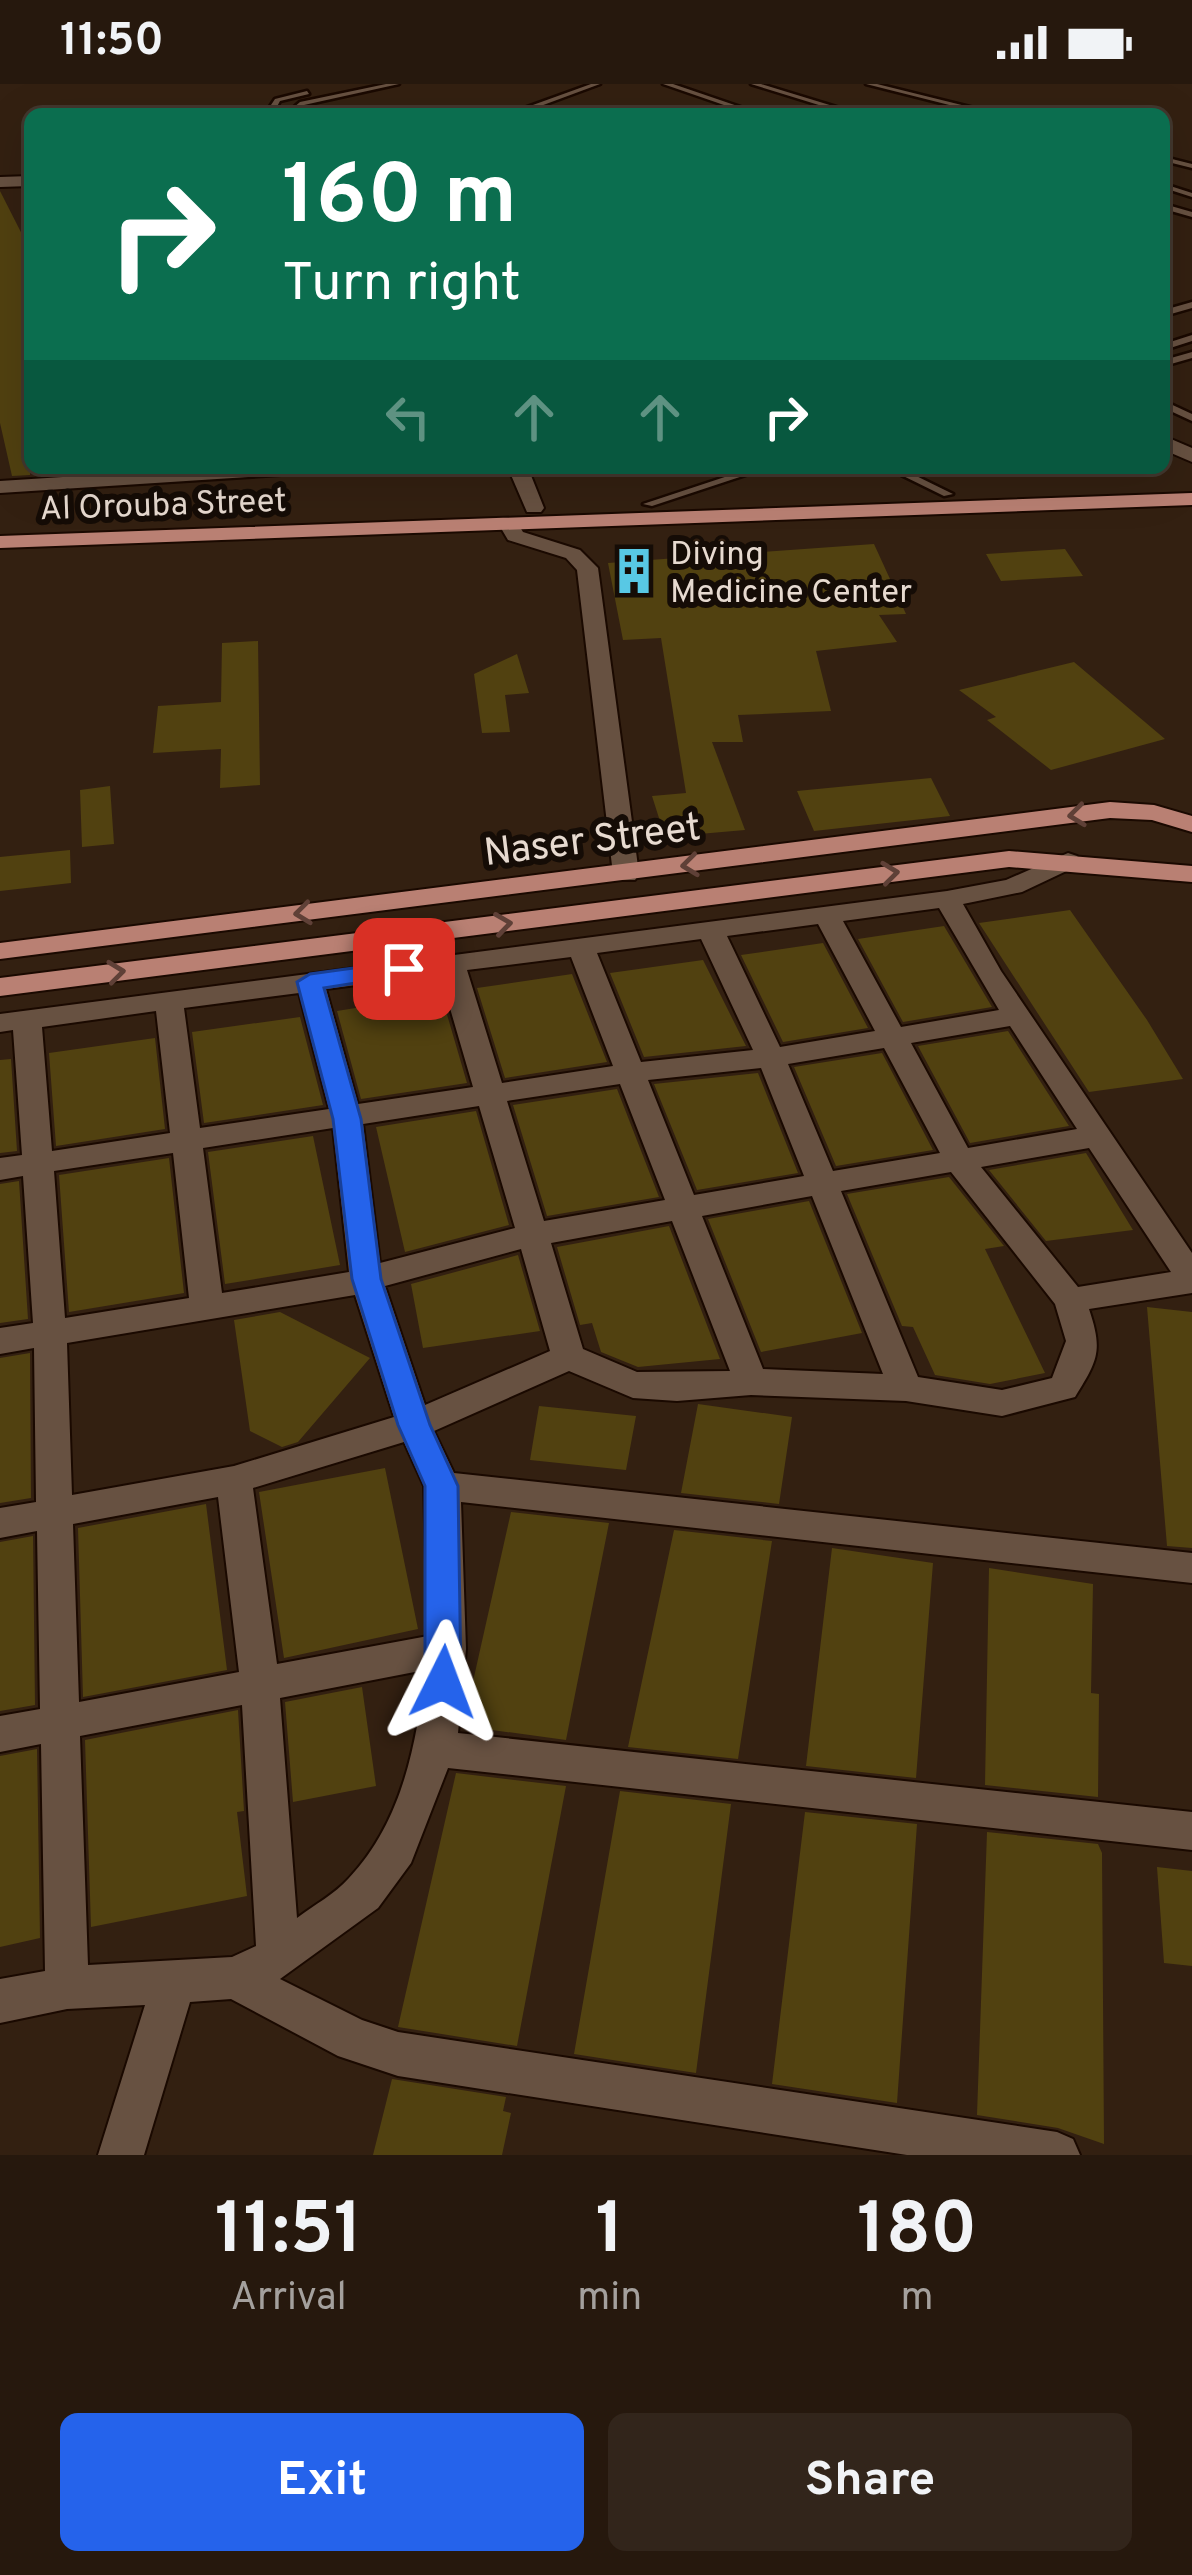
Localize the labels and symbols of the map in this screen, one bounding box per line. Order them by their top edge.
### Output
street label: Al Orouba Street [39,482,287,532]
place label: Diving Medicine Center [670,535,912,615]
building icon: Diving Medicine Center [609,546,659,596]
one-way arrow [1067,801,1087,827]
street label: Naser Street [481,805,704,880]
one-way arrow [680,851,700,877]
one-way arrow [880,860,900,886]
one-way arrow [293,900,313,926]
one-way arrow [493,912,513,938]
pin [353,918,455,1020]
one-way arrow [106,960,126,986]
position arrow [380,1619,506,1745]

